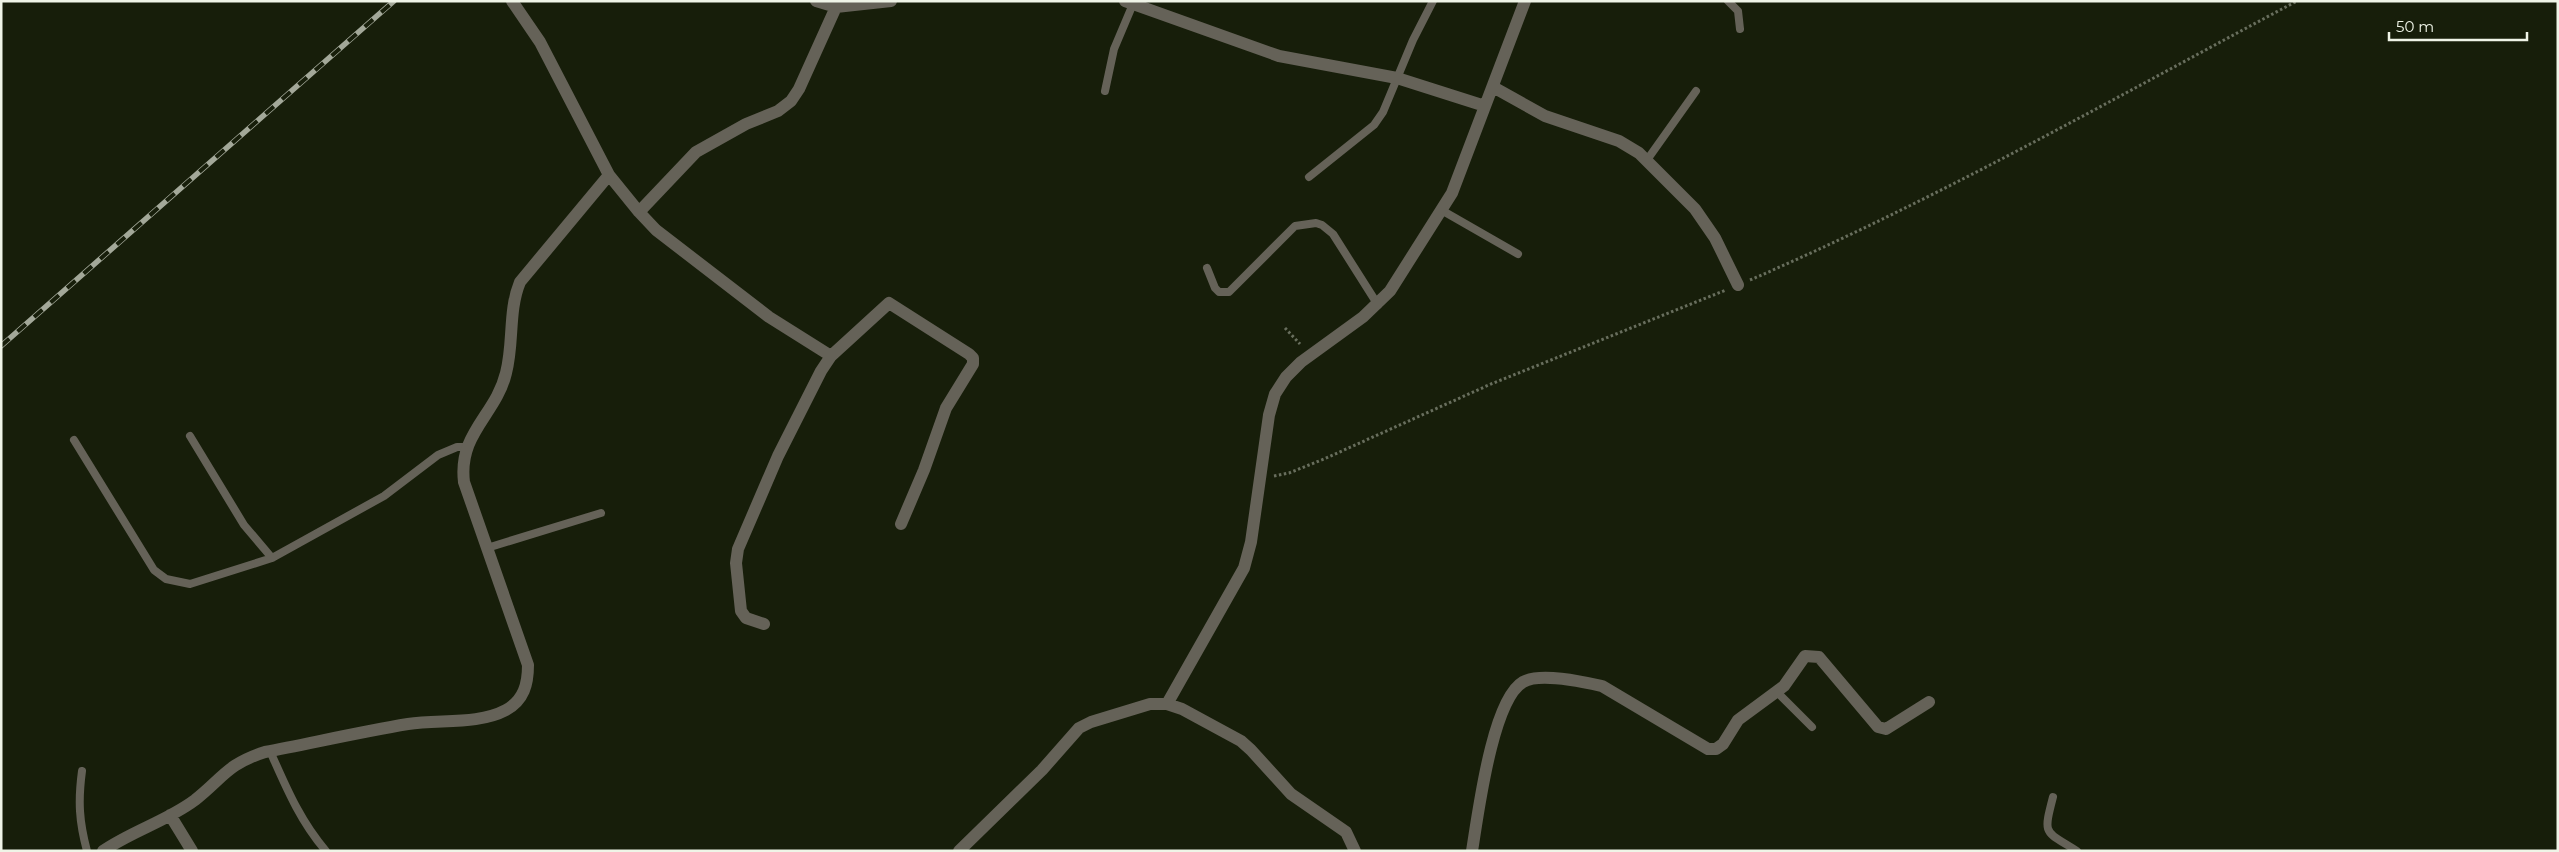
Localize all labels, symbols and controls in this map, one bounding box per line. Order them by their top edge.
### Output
scale bar [2389,10,2526,42]
text: 50 m [2396,17,2434,36]

